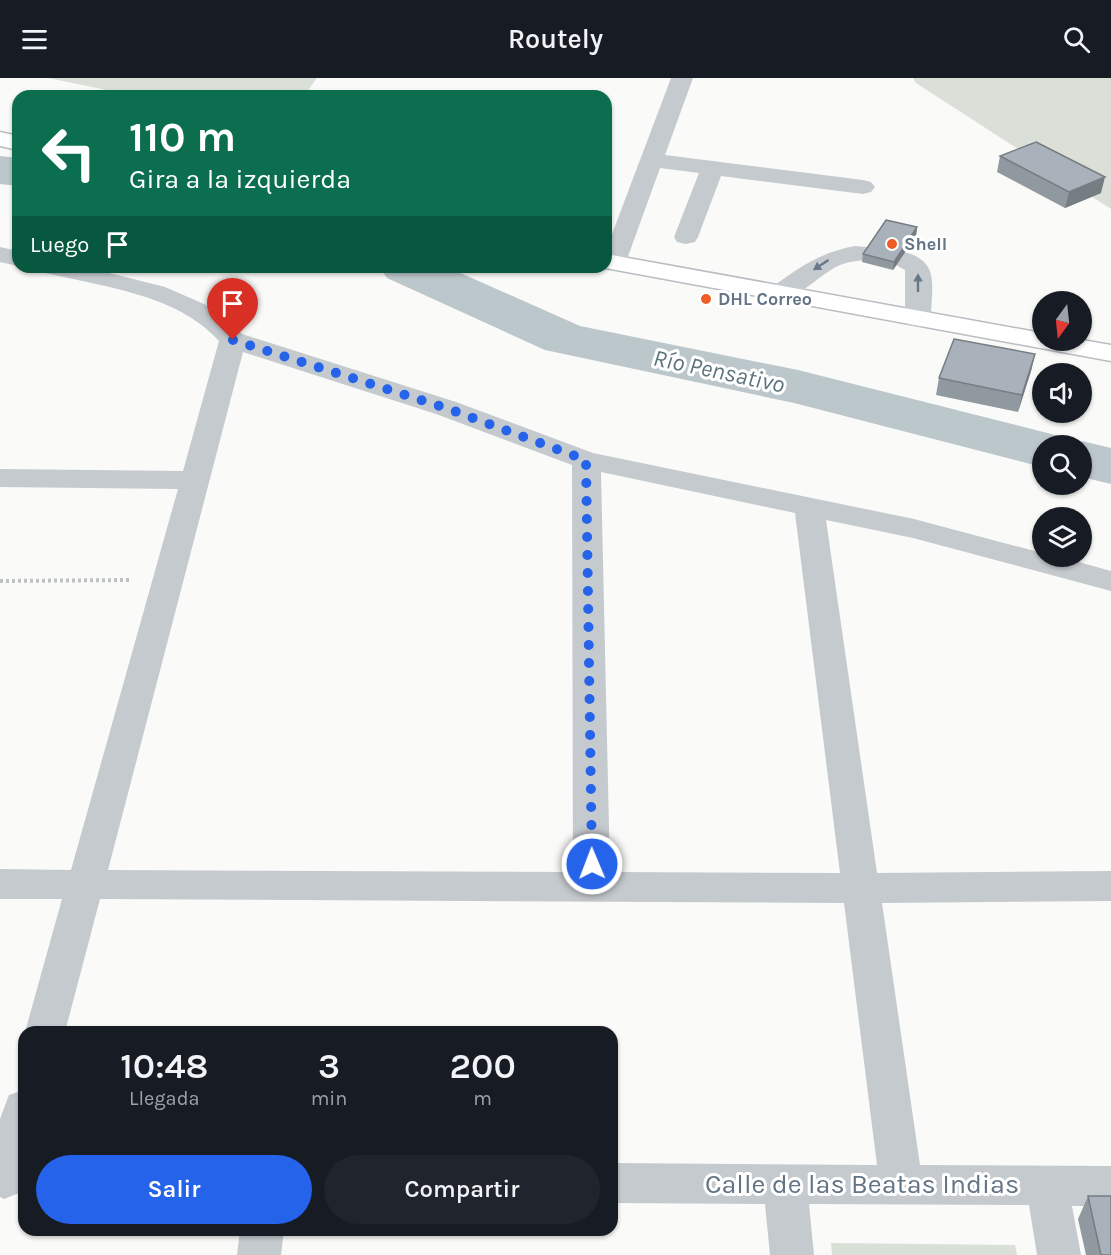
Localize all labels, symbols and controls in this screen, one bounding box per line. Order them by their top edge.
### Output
icon: menu [18,23,51,56]
text: Routely [508,23,603,55]
icon: search [1060,23,1093,56]
text: 110 m [129,112,236,162]
icon: left [30,114,108,192]
text: Gira a la izquierda [129,163,351,195]
icon: arrive [101,228,134,261]
text: Luego [30,232,89,258]
place label: Shell [904,233,947,255]
marker: Shell [885,237,899,251]
one-way arrow [813,259,829,270]
one-way arrow [913,274,923,293]
pin [207,278,258,340]
icon: arrive [216,287,249,320]
place label: DHL Correo [718,288,812,310]
north arrow [1032,291,1092,351]
map controls [1032,291,1092,567]
marker: DHL Correo [699,292,713,306]
water label: Río Pensativo [651,343,787,399]
button: sound [1032,363,1092,423]
button: search [1032,435,1092,495]
button: layers [1032,507,1092,567]
position arrow [560,832,624,896]
text: 10:48 [120,1045,208,1087]
text: 3 [318,1045,340,1087]
text: 200 [450,1045,516,1087]
text: Llegada [129,1087,200,1110]
text: min [311,1087,347,1110]
text: m [473,1087,492,1110]
button: Salir [36,1155,312,1224]
button: Compartir [324,1155,600,1224]
street label: Calle de las Beatas Indias [705,1168,1019,1200]

